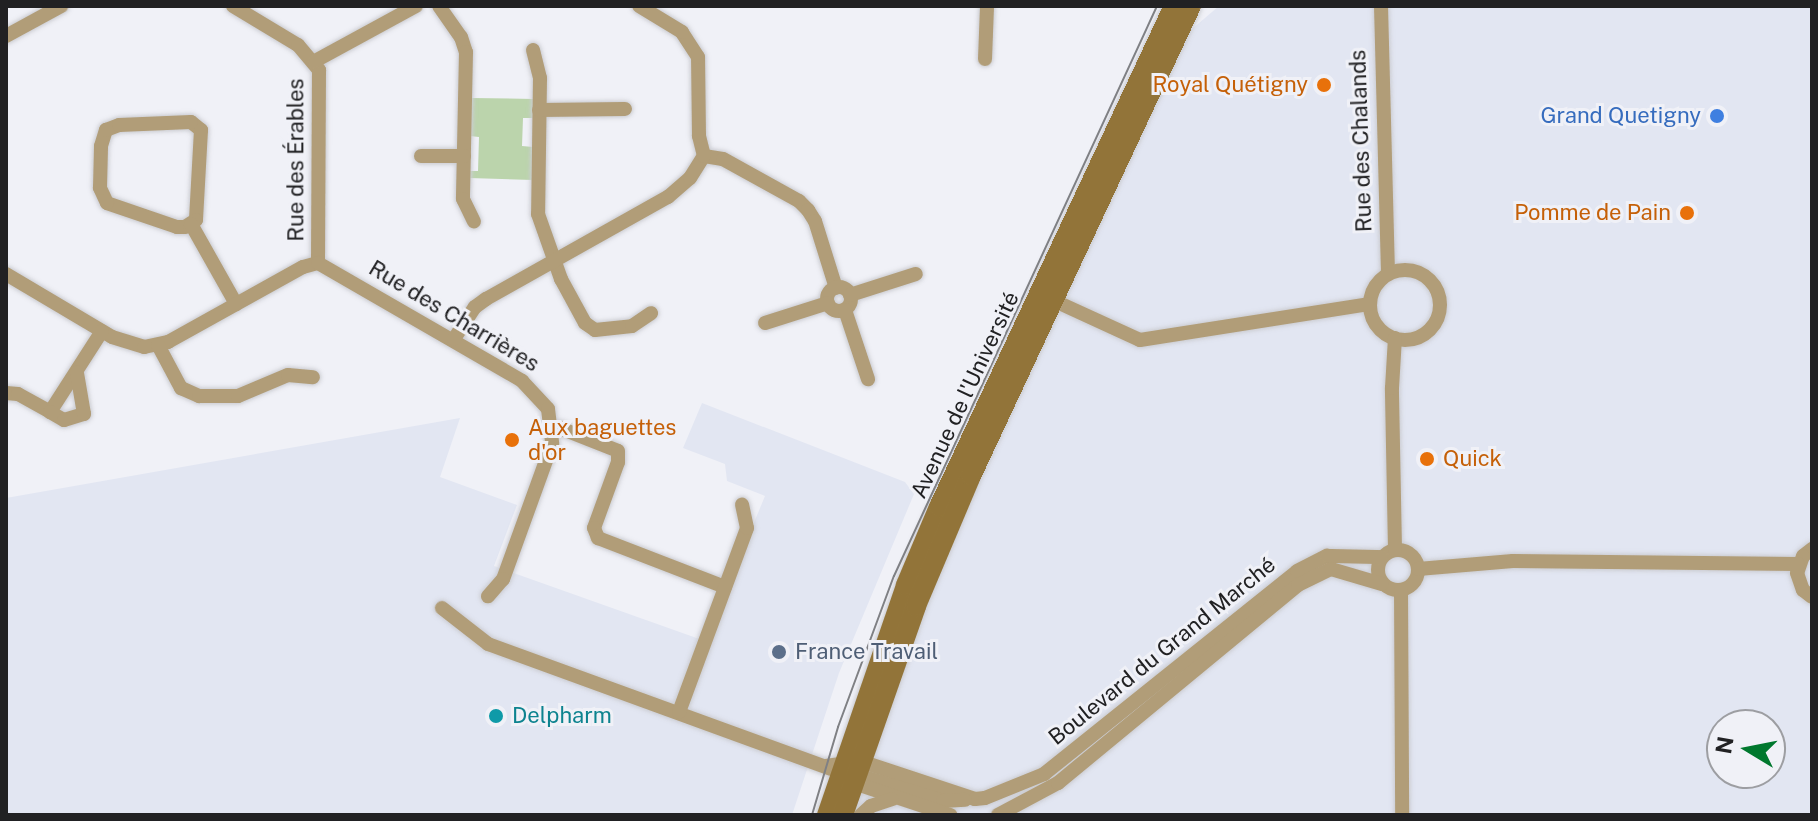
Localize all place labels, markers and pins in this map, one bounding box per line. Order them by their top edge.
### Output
place label: Royal Quétigny [1153,72,1308,98]
marker: Royal Quétigny [1315,76,1333,94]
place label: Grand Quetigny [1540,103,1701,129]
marker: Grand Quetigny [1708,107,1726,125]
place label: Pomme de Pain [1514,200,1671,226]
marker: Pomme de Pain [1678,204,1696,222]
place label: Aux baguettes d'or [528,414,676,466]
marker: Aux baguettes d'or [503,431,521,449]
place label: Quick [1443,446,1502,472]
marker: Quick [1418,450,1436,468]
place label: France Travail [795,639,938,665]
marker: France Travail [770,643,788,661]
place label: Delpharm [512,703,612,729]
marker: Delpharm [487,707,505,725]

